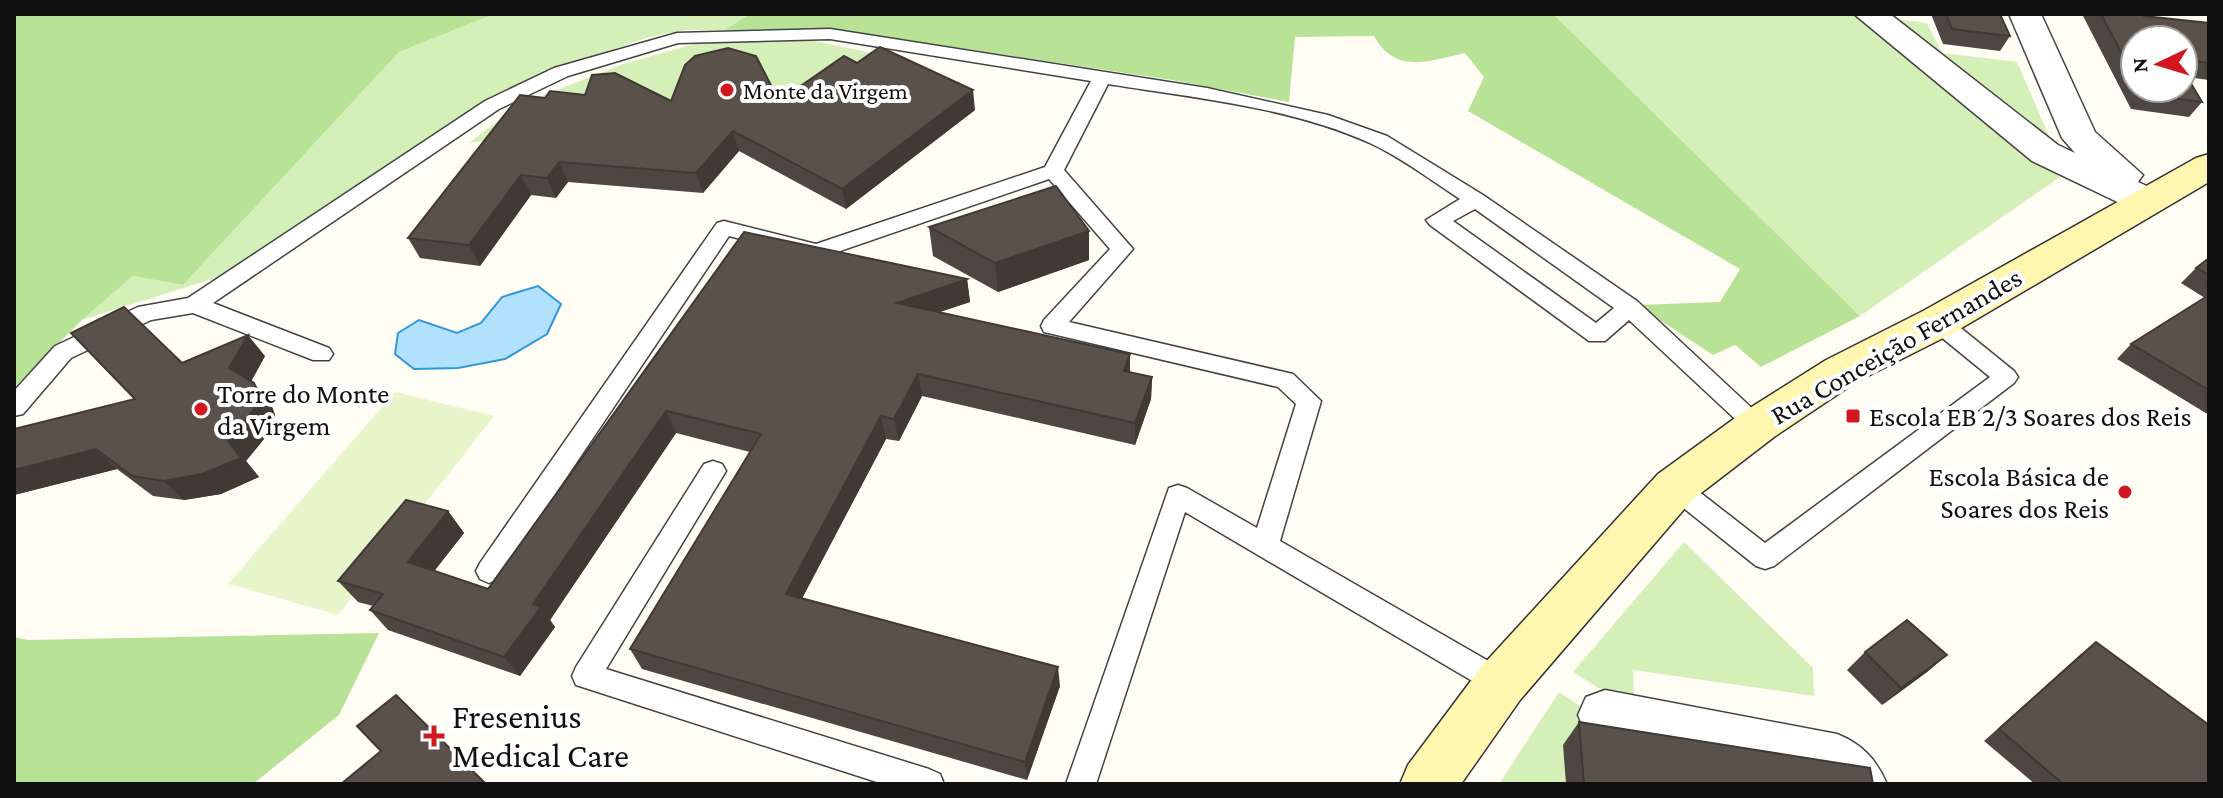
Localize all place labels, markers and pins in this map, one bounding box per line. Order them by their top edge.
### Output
place label: Monte da Virgem [743,77,908,104]
marker: Monte da Virgem [718,81,736,99]
place label: Torre do Monte da Virgem [217,378,389,441]
marker: Torre do Monte da Virgem [192,400,210,418]
place label: Escola EB 2/3 Soares dos Reis [1869,401,2192,432]
marker: Escola EB 2/3 Soares dos Reis [1844,407,1862,425]
place label: Escola Básica de Soares dos Reis [1928,461,2109,524]
marker: Escola Básica de Soares dos Reis [2116,483,2134,501]
place label: Fresenius Medical Care [452,698,629,774]
marker: Fresenius Medical Care [423,725,445,747]

